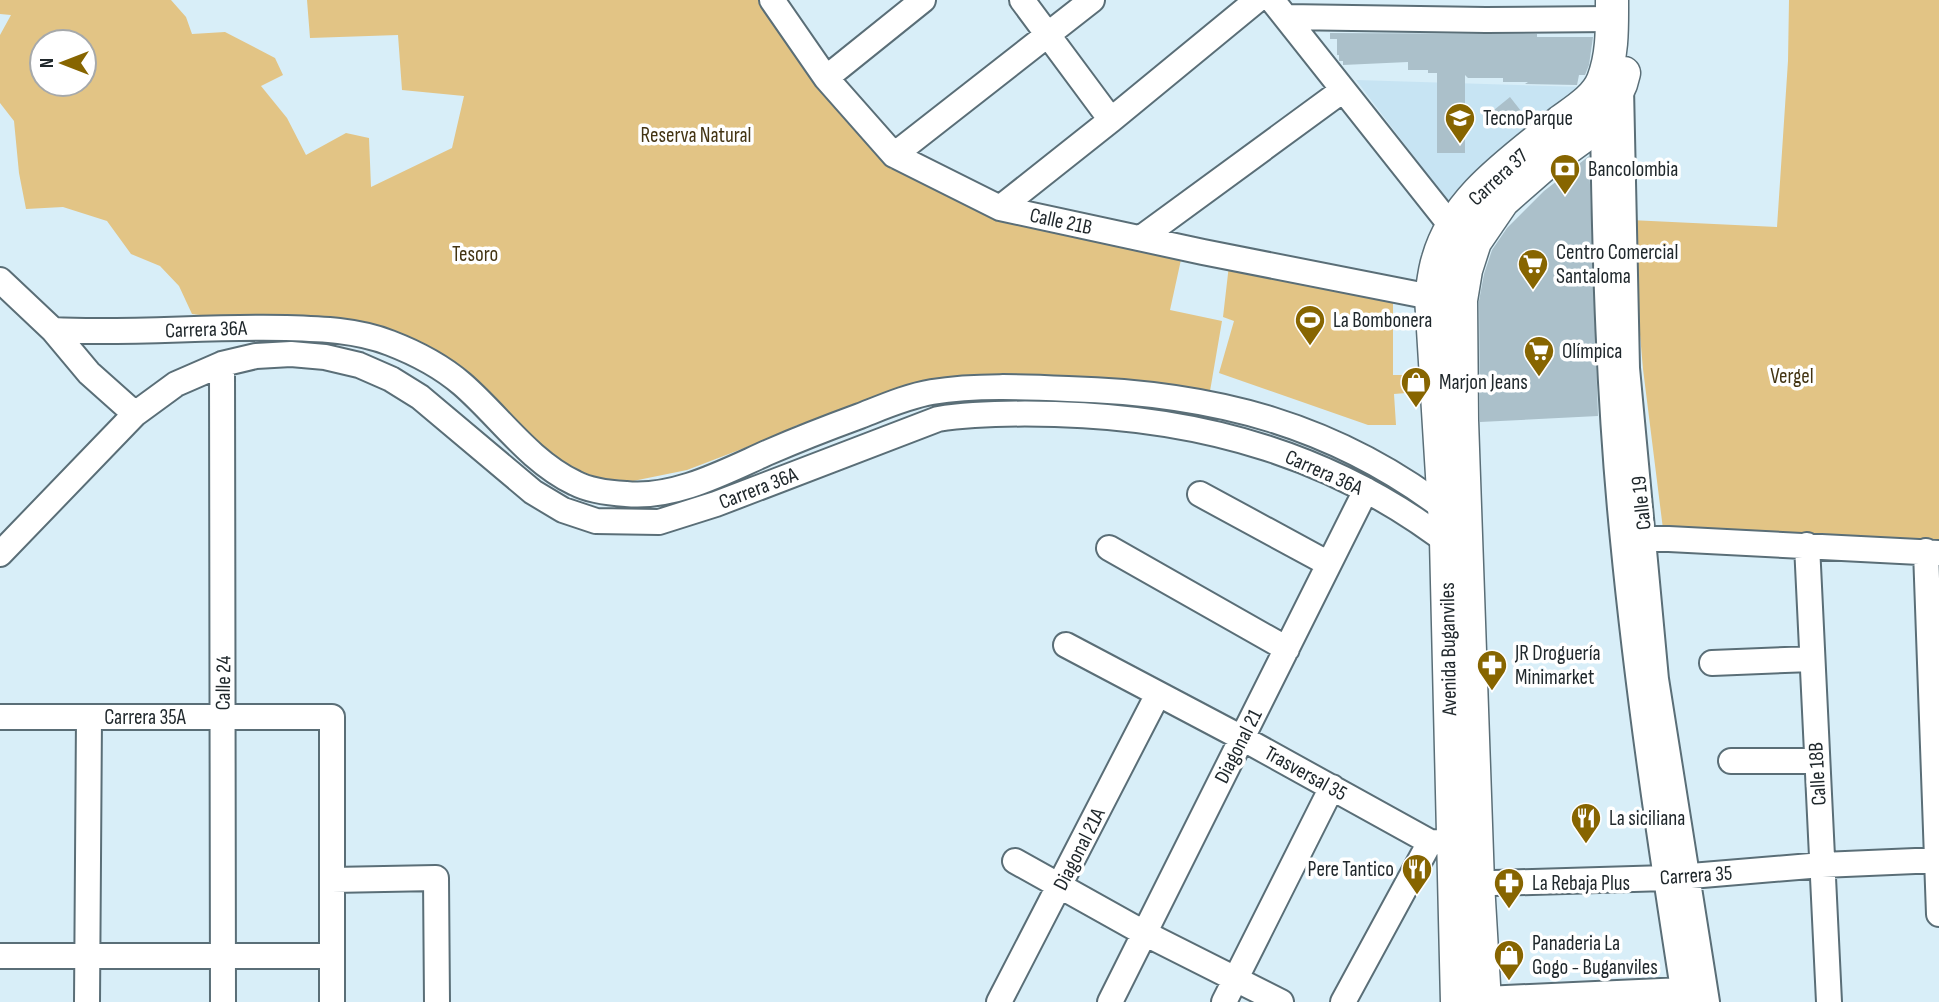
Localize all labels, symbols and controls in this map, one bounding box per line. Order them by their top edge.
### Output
north arrow [28,28,98,98]
text: N [36,58,59,68]
school or university icon: TecnoParque [1443,101,1477,145]
place label: TecnoParque [1483,106,1573,131]
park label: Reserva Natural [641,123,751,148]
street label: Carrera 37 [1463,143,1534,211]
bank icon: Bancolombia [1548,152,1582,196]
place label: Bancolombia [1588,157,1678,182]
street label: Calle 21B [1027,203,1094,240]
place label: Centro Comercial Santaloma [1556,240,1678,289]
park label: Tesoro [452,242,498,267]
supermarket icon: Centro Comercial Santaloma [1516,247,1550,291]
sports icon: La Bombonera [1293,303,1327,347]
place label: La Bombonera [1333,308,1432,333]
street label: Carrera 36A [165,316,249,343]
supermarket icon: Olímpica [1522,334,1556,378]
place label: Olímpica [1562,339,1622,364]
park label: Vergel [1770,364,1814,389]
shop icon: Marjon Jeans [1399,365,1433,409]
place label: Marjon Jeans [1439,370,1528,395]
street label: Carrera 36A [1281,444,1367,501]
street label: Carrera 36A [715,462,802,515]
street label: Calle 19 [1626,475,1657,531]
street label: Avenida Buganviles [1435,582,1462,717]
place label: JR Droguería Minimarket [1514,641,1601,690]
pharmacy icon: JR Droguería Minimarket [1475,648,1509,692]
street label: Calle 24 [211,655,236,711]
street label: Diagonal 21 [1209,704,1268,787]
street label: Carrera 35A [104,705,187,730]
street label: Trasversal 35 [1260,741,1351,806]
street label: Calle 18B [1803,742,1832,806]
restaurant icon: La siciliana [1569,801,1603,845]
street label: Diagonal 21A [1048,803,1111,895]
place label: La siciliana [1609,806,1685,831]
restaurant icon: Pere Tantico [1400,852,1434,896]
place label: Pere Tantico [1308,857,1394,882]
street label: Carrera 35 [1659,861,1733,890]
pharmacy icon: La Rebaja Plus [1492,866,1526,910]
place label: La Rebaja Plus [1532,871,1630,896]
place label: Panaderia La Gogo - Buganviles [1532,931,1658,980]
shop icon: Panaderia La Gogo - Buganviles [1492,938,1526,982]

